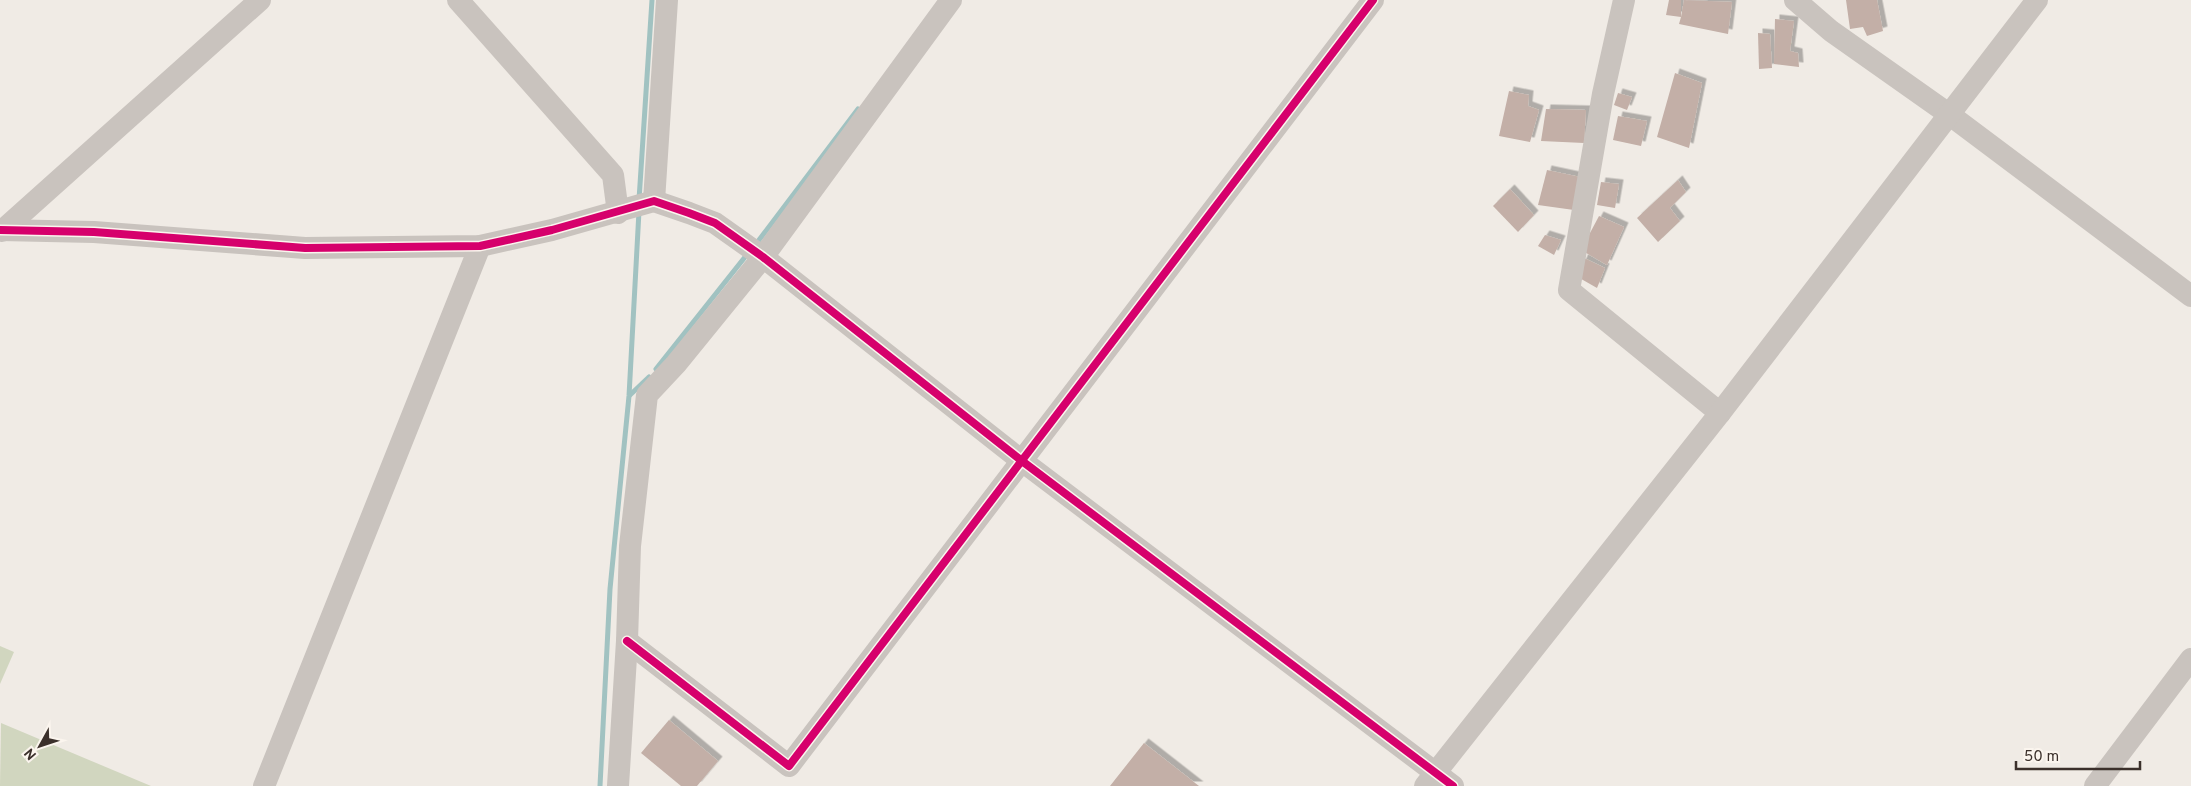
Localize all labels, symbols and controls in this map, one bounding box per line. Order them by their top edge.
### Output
north arrow [15,721,65,771]
scale bar [2016,738,2140,770]
text: N [21,744,41,763]
text: 50 m [2024,748,2059,767]

